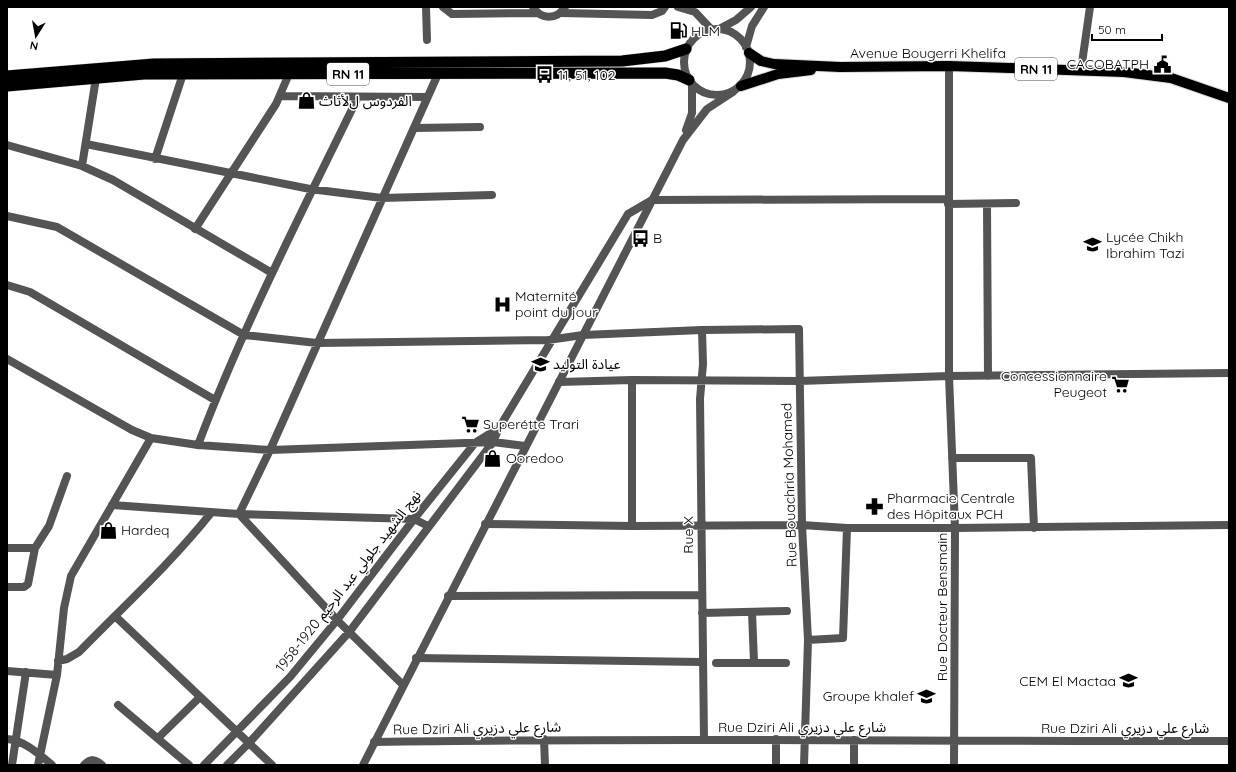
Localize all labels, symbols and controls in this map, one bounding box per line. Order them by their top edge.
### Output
north arrow [16,16,56,56]
scale bar [1092,16,1162,42]
fuel station icon: HLM [668,21,688,41]
place label: HLM [691,22,720,40]
text: 50 m [1098,22,1126,37]
text: N [29,38,39,53]
street label: Avenue Bougerri Khelifa [850,44,1006,62]
public building icon: CACOBATPH [1152,54,1172,74]
place label: CACOBATPH [1067,55,1149,73]
road number: RN 11 [1015,58,1057,80]
road number: RN 11 [327,63,369,85]
bus stop icon: 11, 51, 102 [535,65,555,85]
place label: 11, 51, 102 [558,66,616,84]
shop icon: الفردوس لﻷثاث [296,91,316,111]
place label: الفردوس لﻷثاث [319,92,412,110]
bus stop icon: B [630,228,650,248]
place label: Lycée Chikh Ibrahim Tazi [1106,228,1184,262]
place label: B [653,229,662,247]
school or university icon: Lycée Chikh Ibrahim Tazi [1083,235,1103,255]
place label: Maternité point du jour [515,287,598,321]
hospital icon: Maternité point du jour [492,294,512,314]
school or university icon: عيادة التوليد [530,354,550,374]
place label: عيادة التوليد [553,355,621,373]
place label: Concessionnaire Peugeot [1001,367,1107,401]
supermarket icon: Concessionnaire Peugeot [1110,374,1130,394]
street label: Rue Bouachria Mohamed [777,402,801,568]
supermarket icon: Superétte Trari [460,414,480,434]
place label: Superétte Trari [483,415,579,433]
shop icon: Ooredoo [483,448,503,468]
place label: Ooredoo [506,449,564,467]
street label: نهج الشهيد جلولي عبد الرحيم 1920-1958 [271,486,427,677]
place label: Pharmacie Centrale des Hôpitaux PCH [887,489,1015,523]
pharmacy icon: Pharmacie Centrale des Hôpitaux PCH [864,496,884,516]
street label: Rue X [679,516,697,554]
shop icon: Hardeq [98,520,118,540]
place label: Hardeq [121,521,170,539]
street label: Rue Docteur Bensmain [933,533,951,681]
school or university icon: CEM El Mactaa [1119,671,1139,691]
place label: CEM El Mactaa [1019,672,1116,690]
school or university icon: Groupe khalef [917,686,937,706]
place label: Groupe khalef [823,687,914,705]
street label: Rue Dziri Ali شارع علي دزيري [393,718,561,741]
street label: Rue Dziri Ali شارع علي دزيري [718,718,886,738]
street label: Rue Dziri Ali شارع علي دزيري [1041,719,1209,739]

